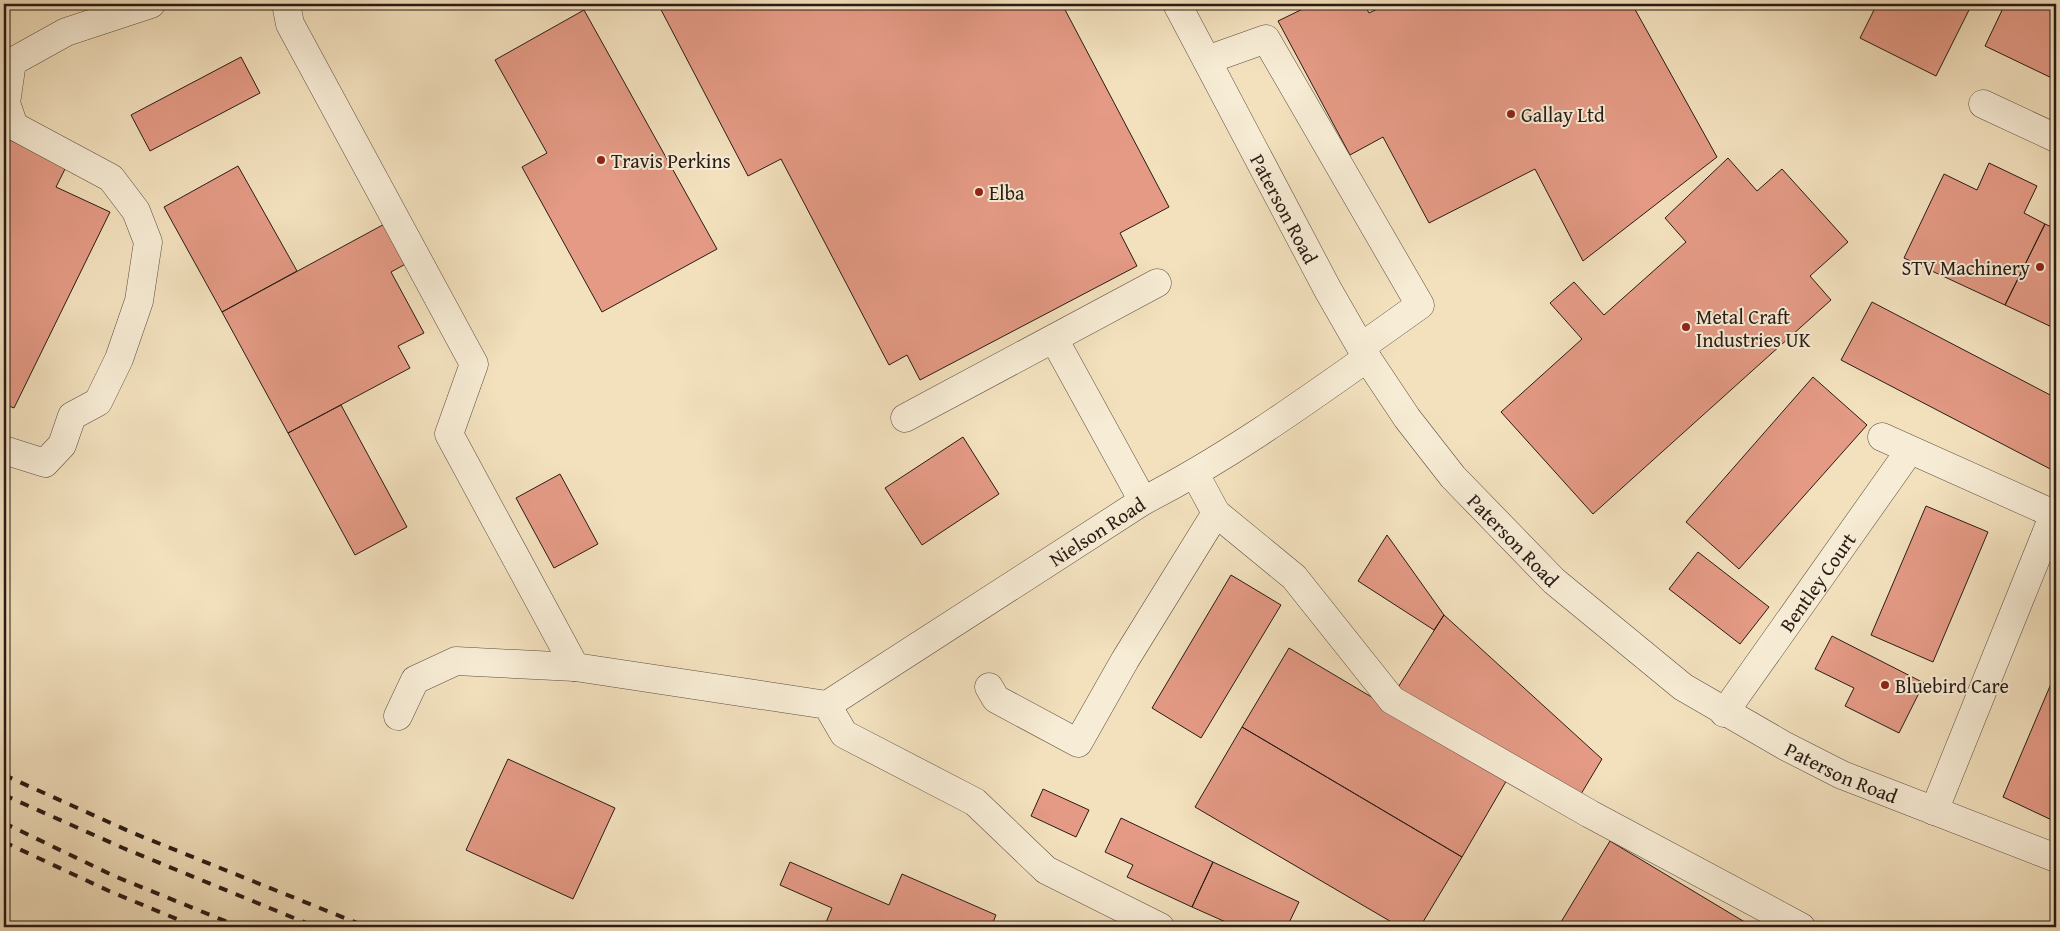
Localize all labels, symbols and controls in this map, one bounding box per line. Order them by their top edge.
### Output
place label: Gallay Ltd [1521,100,1605,129]
marker: Gallay Ltd [1505,108,1517,120]
place label: Travis Perkins [611,146,731,175]
street label: Paterson Road [1244,148,1326,269]
marker: Travis Perkins [595,154,607,166]
place label: Elba [989,178,1025,207]
marker: Elba [973,186,985,198]
place label: STV Machinery [1901,253,2030,282]
marker: STV Machinery [2034,261,2046,273]
place label: Metal Craft Industries UK [1696,302,1811,354]
marker: Metal Craft Industries UK [1680,321,1692,333]
street label: Paterson Road [1461,486,1566,593]
street label: Nielson Road [1043,489,1151,573]
street label: Bentley Court [1772,526,1862,637]
place label: Bluebird Care [1895,671,2009,700]
marker: Bluebird Care [1879,679,1891,691]
street label: Paterson Road [1780,734,1902,810]

